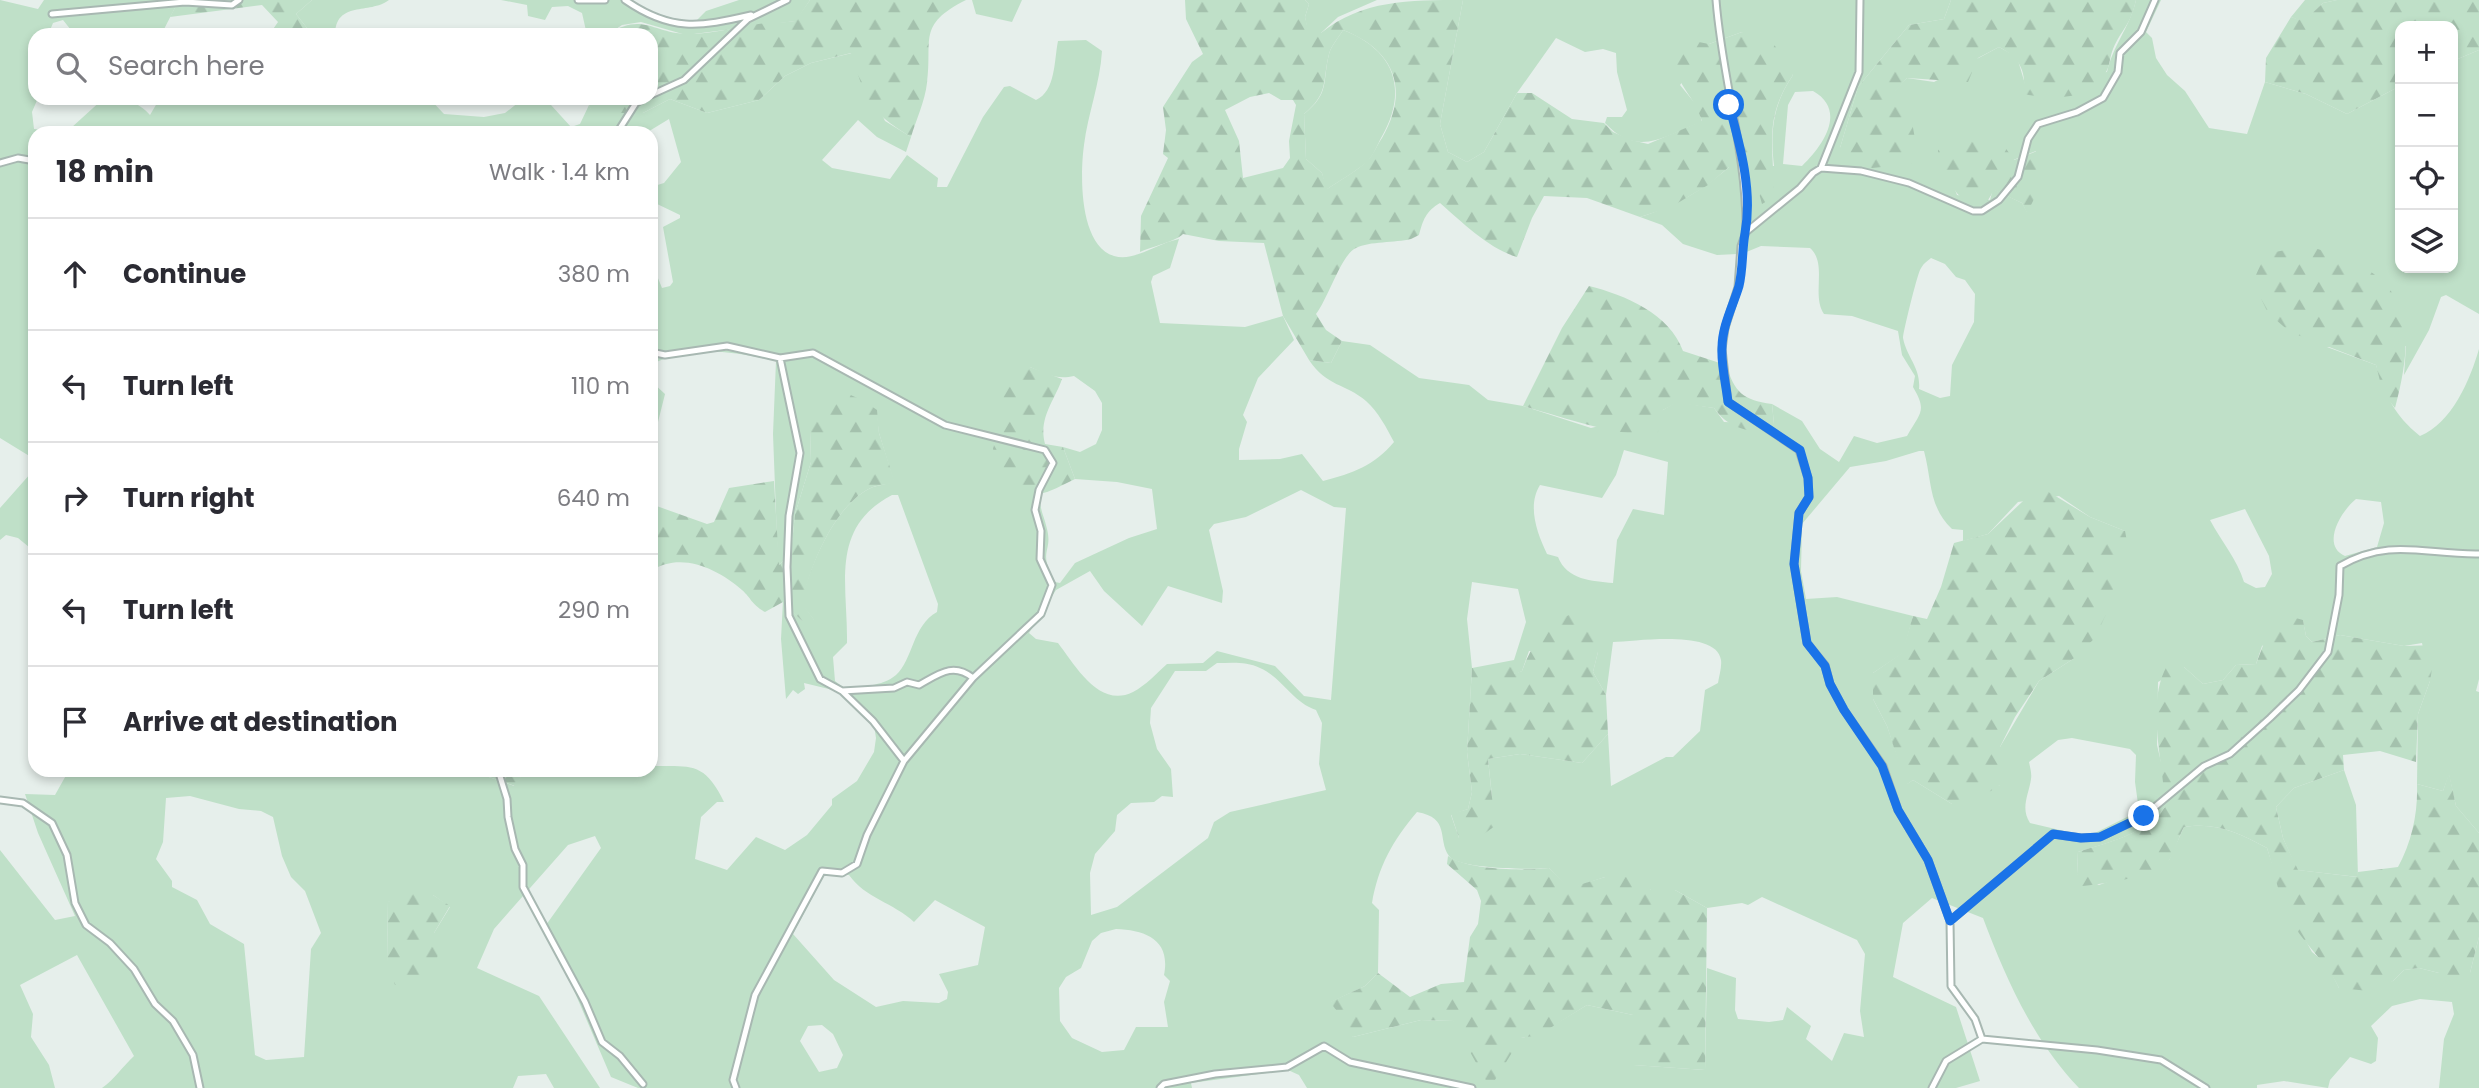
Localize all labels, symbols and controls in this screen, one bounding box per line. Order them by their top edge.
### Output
map controls [2395,21,2458,273]
button: + [2395,21,2458,84]
search box [28,28,658,105]
icon: search [52,48,90,86]
text: Search here [108,48,265,84]
button: − [2395,84,2458,147]
route start [1713,89,1744,120]
button: locate [2395,147,2458,210]
text: 18 min [56,150,154,193]
text: Walk · 1.4 km [489,156,630,188]
button: layers [2395,210,2458,273]
icon: ahead [56,255,94,293]
text: Continue [123,256,246,292]
text: 380 m [558,258,630,290]
icon: left [56,367,94,405]
text: Turn left [123,368,234,404]
text: 110 m [571,370,630,402]
icon: right [56,479,94,517]
text: Turn right [123,480,255,516]
text: 640 m [557,482,630,514]
icon: left [56,591,94,629]
text: Turn left [123,592,234,628]
text: 290 m [558,594,630,626]
icon: arrive [56,703,94,741]
text: Arrive at destination [123,704,398,740]
route end [2128,800,2159,831]

